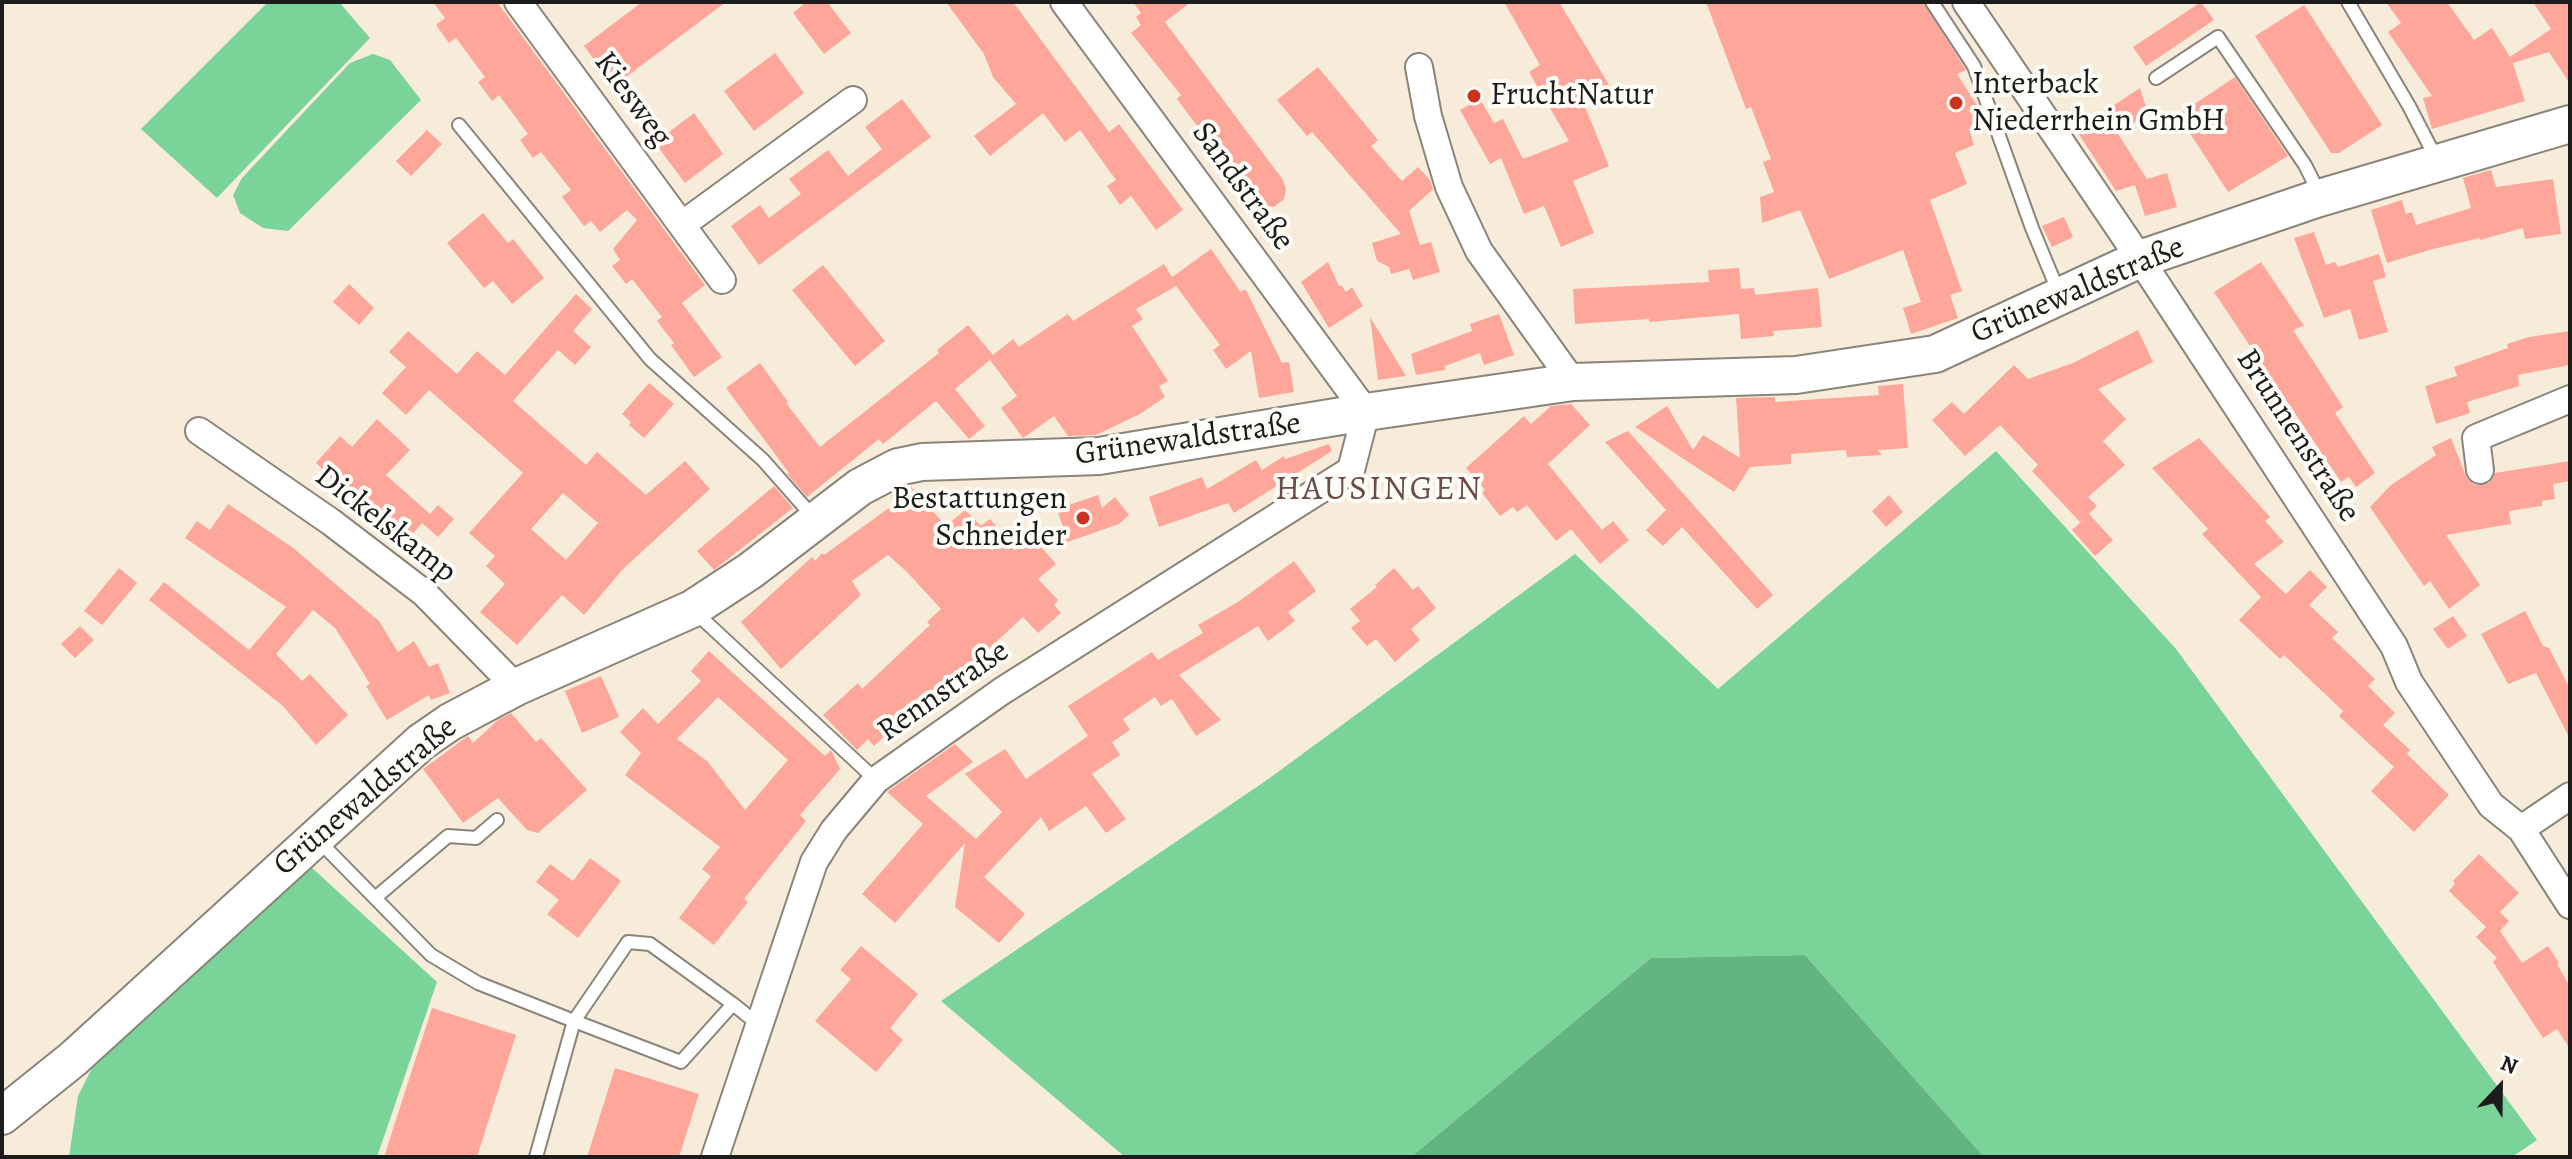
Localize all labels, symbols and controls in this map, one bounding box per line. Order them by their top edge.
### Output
street label: Kiesweg [585,45,679,155]
place label: Interback Niederrhein GmbH [1972,66,2225,141]
place label: FruchtNatur [1490,77,1654,115]
marker: FruchtNatur [1465,87,1483,105]
marker: Interback Niederrhein GmbH [1947,94,1965,112]
street label: Sandstraße [1183,115,1301,259]
street label: Grünewaldstraße [1966,229,2190,353]
street label: Brunnenstraße [2227,342,2367,530]
street label: Grünewaldstraße [1073,405,1303,475]
street label: Dickelskamp [307,458,463,592]
district label: HAUSINGEN [1275,471,1483,511]
place label: Bestattungen Schneider [892,481,1067,556]
marker: Bestattungen Schneider [1074,509,1092,527]
street label: Rennstraße [871,633,1017,751]
street label: Grünewaldstraße [266,709,466,885]
north arrow [2460,1047,2540,1127]
text: N [2496,1048,2522,1082]

